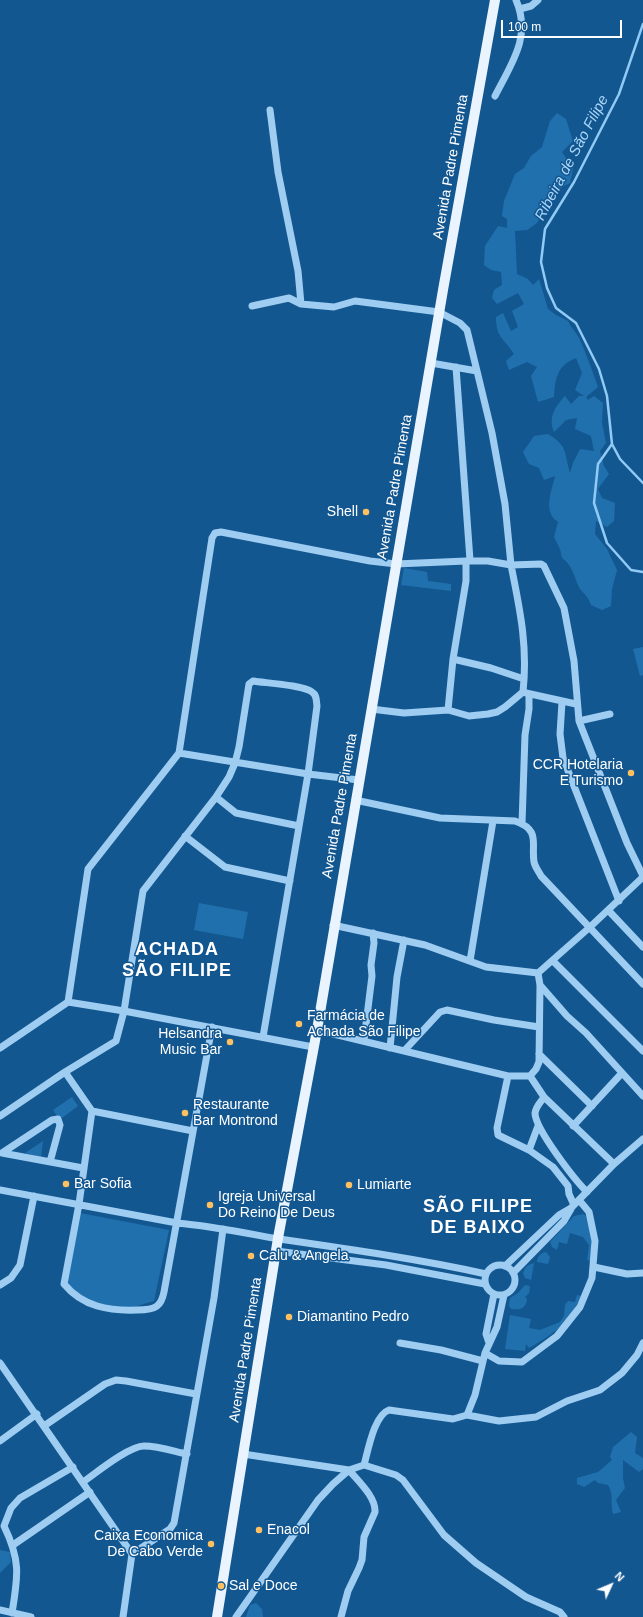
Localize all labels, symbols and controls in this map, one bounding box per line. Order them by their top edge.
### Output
scale bar [503,12,624,38]
text: 100 m [508,20,541,34]
water label: Ribeira de São Filipe [531,92,613,224]
street label: Avenida Padre Pimenta [430,93,472,241]
street label: Avenida Padre Pimenta [374,413,416,561]
place label: Shell [327,504,358,520]
marker: Shell [361,507,371,517]
street label: Avenida Padre Pimenta [319,732,361,880]
place label: CCR Hotelaria E Turismo [533,757,623,790]
marker: CCR Hotelaria E Turismo [626,768,636,778]
district label: ACHADA SÃO FILIPE [122,939,232,982]
place label: Farmácia de Achada São Filipe [307,1008,421,1040]
marker: Farmácia de Achada São Filipe [294,1019,304,1029]
place label: Helsandra Music Bar [158,1026,222,1058]
marker: Helsandra Music Bar [225,1037,235,1047]
place label: Restaurante Bar Montrond [193,1097,278,1130]
marker: Restaurante Bar Montrond [180,1108,190,1118]
place label: Bar Sofia [74,1176,132,1192]
place label: Lumiarte [357,1177,411,1193]
marker: Bar Sofia [61,1179,71,1189]
marker: Lumiarte [344,1180,354,1190]
place label: Igreja Universal Do Reino De Deus [218,1189,335,1222]
district label: SÃO FILIPE DE BAIXO [423,1196,533,1238]
marker: Igreja Universal Do Reino De Deus [205,1200,215,1210]
place label: Calu & Angela [259,1248,349,1264]
marker: Calu & Angela [246,1251,256,1261]
street label: Avenida Padre Pimenta [226,1276,266,1424]
place label: Diamantino Pedro [297,1309,409,1325]
marker: Diamantino Pedro [284,1312,294,1322]
place label: Enacol [267,1522,310,1538]
marker: Enacol [254,1525,264,1535]
place label: Caixa Economica De Cabo Verde [94,1528,203,1560]
marker: Caixa Economica De Cabo Verde [206,1539,216,1549]
north arrow [591,1565,631,1605]
text: N [613,1570,627,1584]
place label: Sal e Doce [229,1578,297,1594]
marker: Sal e Doce [216,1581,226,1591]

